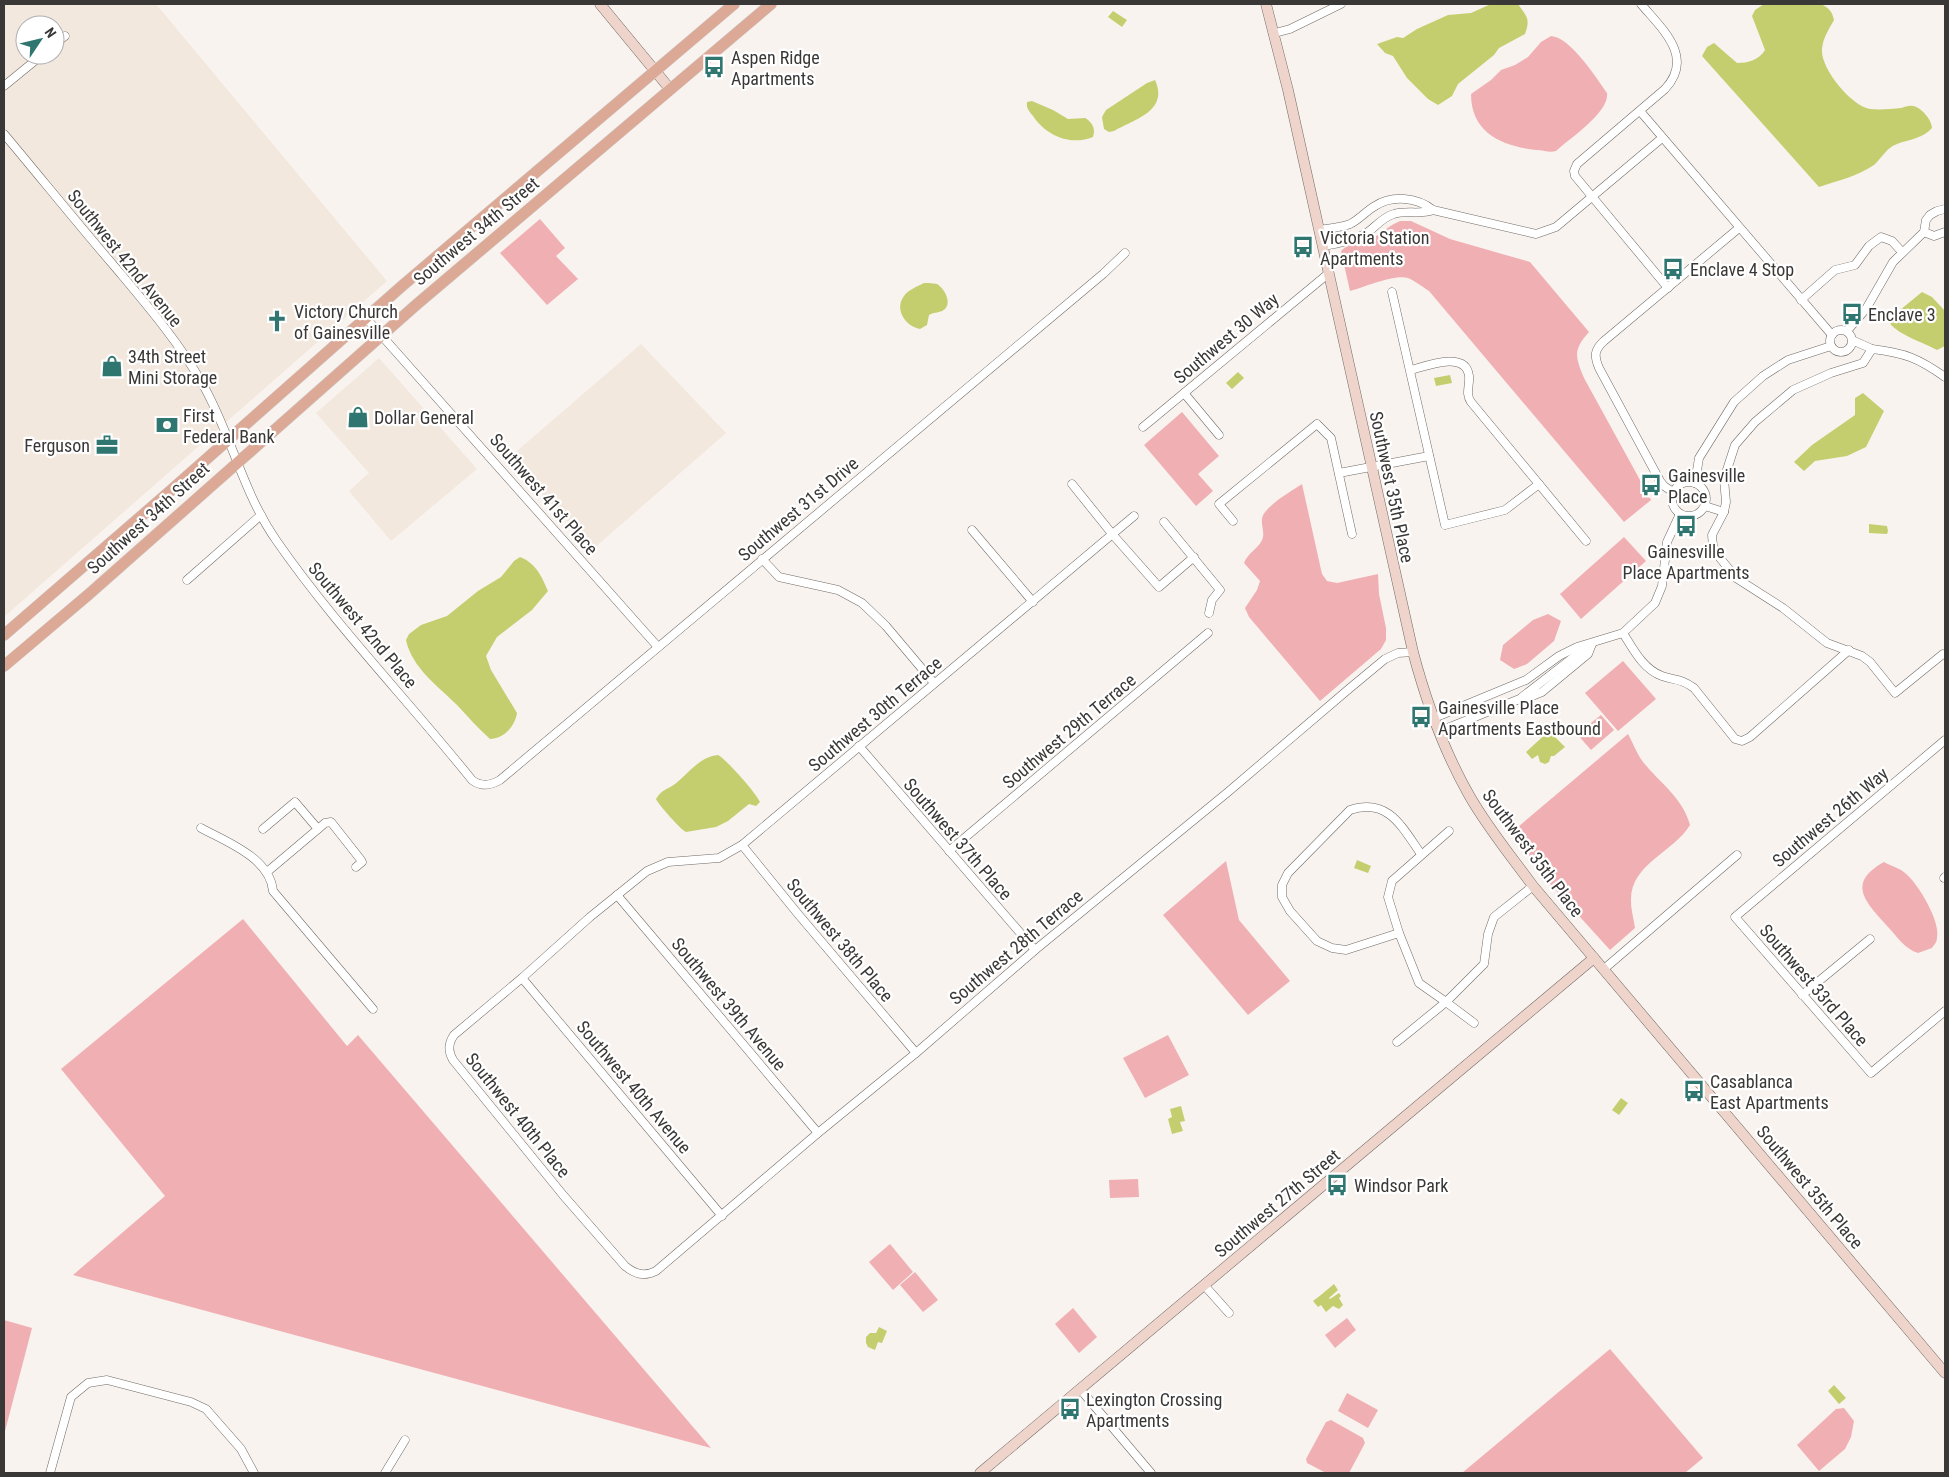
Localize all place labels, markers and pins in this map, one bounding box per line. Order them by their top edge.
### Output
place label: Aspen Ridge Apartments [731,47,820,89]
bus stop icon: Aspen Ridge Apartments [701,54,727,80]
place label: Victoria Station Apartments [1320,227,1430,269]
bus stop icon: Victoria Station Apartments [1290,234,1316,260]
bus stop icon: Enclave 4 Stop [1660,256,1686,282]
place label: Enclave 4 Stop [1690,259,1794,280]
place label: Victory Church of Gainesville [294,301,398,343]
bus stop icon: Enclave 3 [1839,301,1865,327]
place label: Enclave 3 [1868,304,1936,325]
church icon: Victory Church of Gainesville [264,308,290,334]
place label: 34th Street Mini Storage [128,346,217,388]
shop icon: 34th Street Mini Storage [99,353,125,379]
shop icon: Dollar General [345,404,371,430]
place label: First Federal Bank [183,405,275,447]
place label: Dollar General [374,407,474,428]
bank icon: First Federal Bank [154,412,180,438]
office icon: Ferguson [94,432,120,458]
place label: Ferguson [24,435,90,456]
place label: Gainesville Place [1668,465,1745,507]
bus stop icon: Gainesville Place [1638,472,1664,498]
bus stop icon: Gainesville Place Apartments [1673,513,1699,539]
place label: Gainesville Place Apartments [1623,541,1749,583]
place label: Gainesville Place Apartments Eastbound [1438,697,1601,739]
bus stop icon: Gainesville Place Apartments Eastbound [1408,704,1434,730]
place label: Casablanca East Apartments [1710,1071,1829,1113]
bus stop icon: Casablanca East Apartments [1681,1078,1707,1104]
bus stop icon: Windsor Park [1324,1172,1350,1198]
place label: Windsor Park [1354,1175,1448,1196]
place label: Lexington Crossing Apartments [1086,1389,1222,1431]
bus stop icon: Lexington Crossing Apartments [1057,1396,1083,1422]

